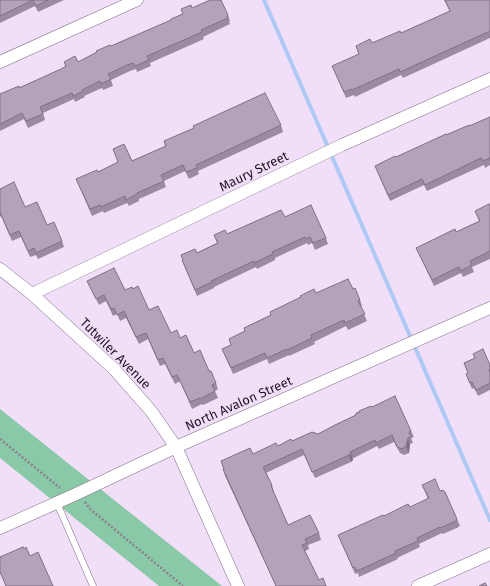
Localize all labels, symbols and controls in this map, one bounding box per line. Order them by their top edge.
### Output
street label: Maury Street [217,149,291,195]
street label: Tutwiler Avenue [76,315,154,393]
street label: North Avalon Street [183,373,295,435]

